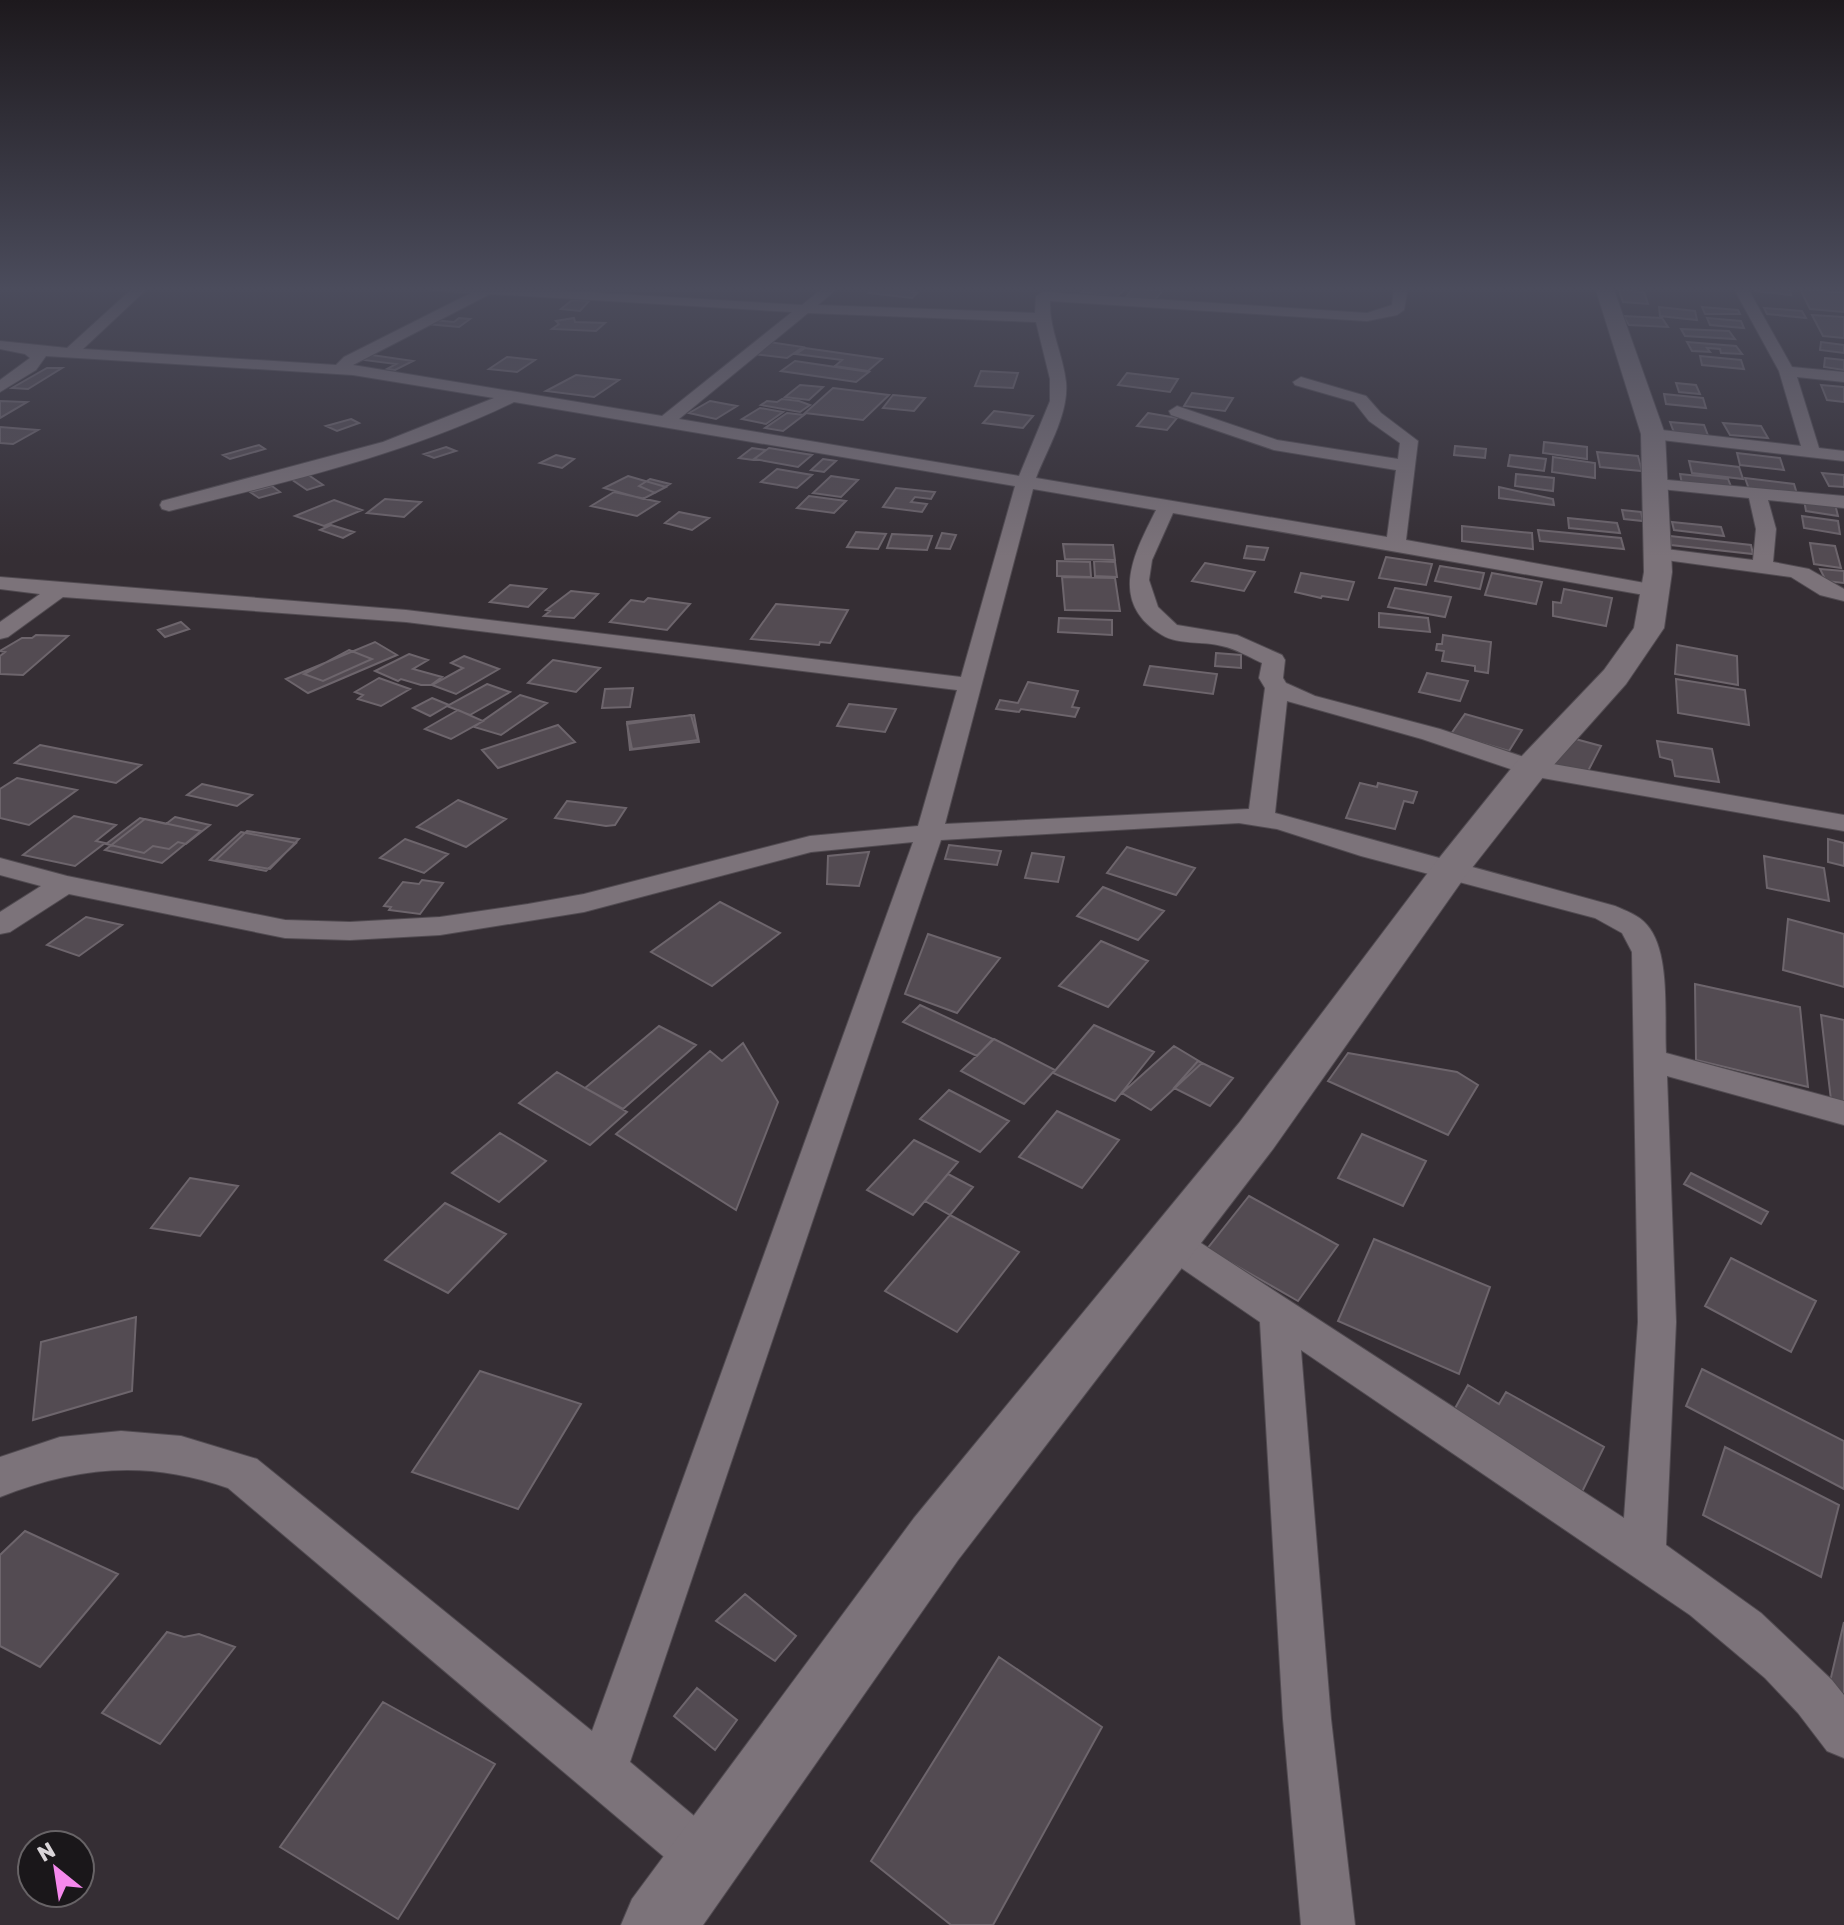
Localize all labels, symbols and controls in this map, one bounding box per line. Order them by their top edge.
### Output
north arrow [16,1829,96,1909]
text: N [33,1836,60,1868]

